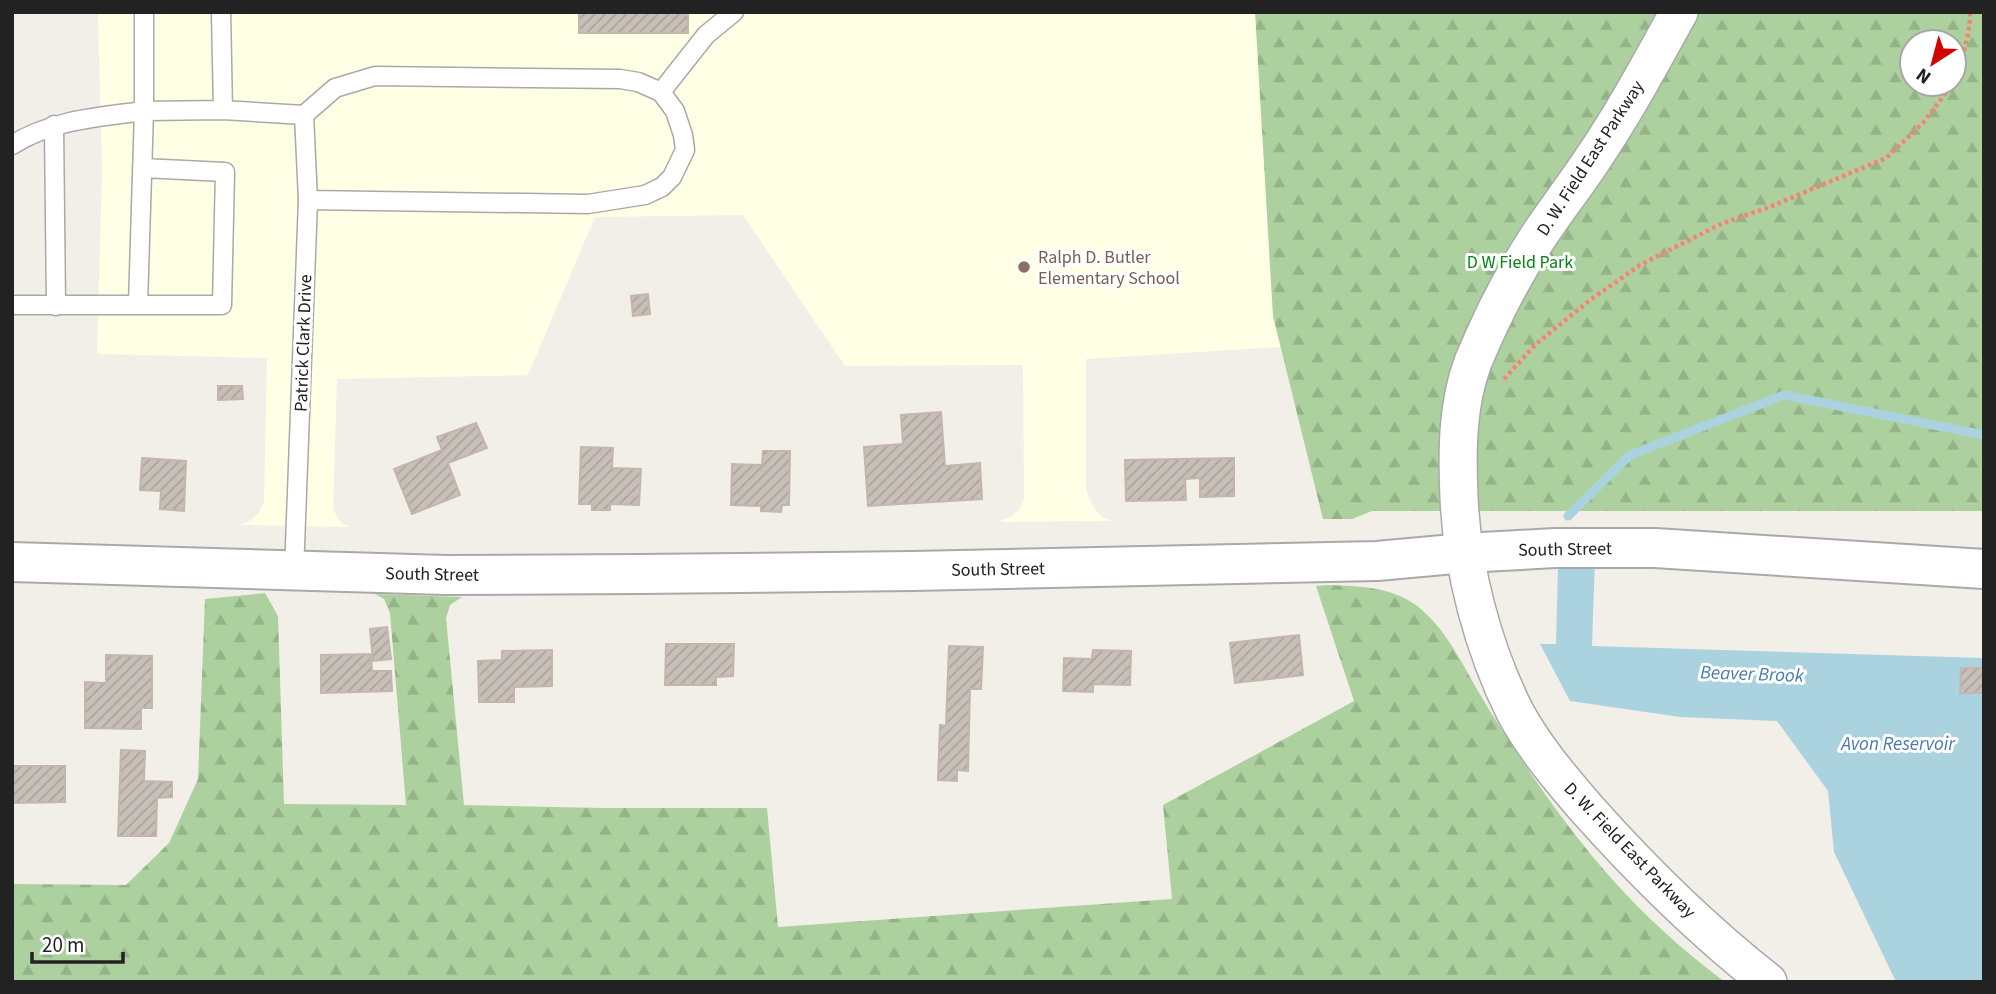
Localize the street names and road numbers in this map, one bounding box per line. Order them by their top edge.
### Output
street label: D. W. Field East Parkway [1531,75,1650,241]
street label: Patrick Clark Drive [289,274,318,412]
street label: South Street [1518,536,1612,563]
street label: South Street [951,556,1045,583]
street label: South Street [385,561,479,588]
street label: D. W. Field East Parkway [1558,777,1702,924]

